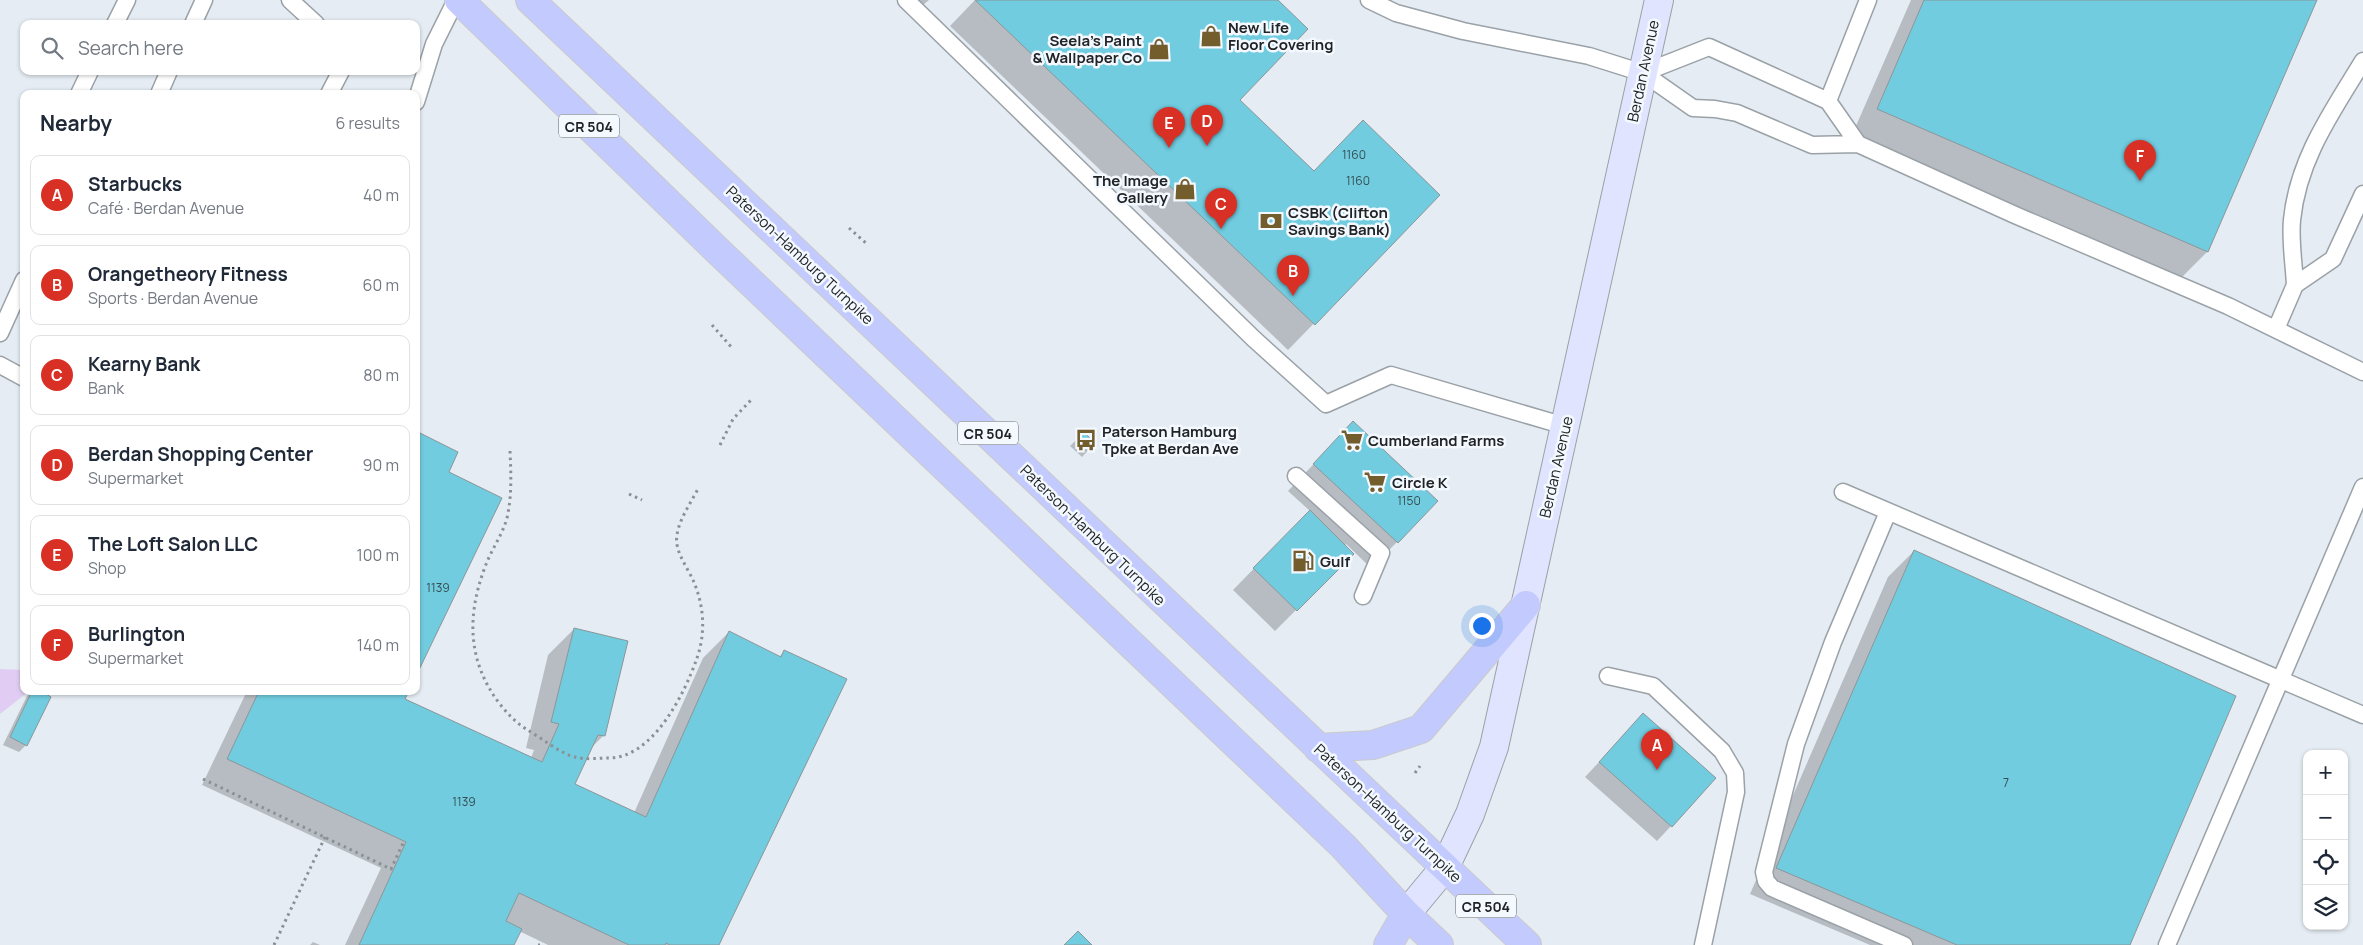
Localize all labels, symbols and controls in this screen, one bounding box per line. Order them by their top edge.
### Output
place label: New Life Floor Covering [1228,17,1333,55]
street label: Berdan Avenue [1622,18,1664,124]
search box [20,20,420,75]
shop icon: New Life Floor Covering [1198,23,1224,49]
place label: Seela's Paint & Wallpaper Co [1032,30,1142,68]
icon: search [38,34,66,62]
text: Search here [78,35,184,61]
shop icon: Seela's Paint & Wallpaper Co [1146,36,1172,62]
pin: D [1191,105,1223,146]
pin: E [1153,107,1185,148]
text: Nearby [40,109,112,137]
text: 6 results [335,112,400,134]
road number: CR 504 [559,114,619,138]
pin: F [2124,140,2156,181]
house number: 1160 [1342,146,1366,163]
place label: The Image Gallery [1093,170,1169,208]
text: Starbucks [88,171,182,197]
house number: 1160 [1346,172,1370,189]
shop icon: The Image Gallery [1172,176,1198,202]
street label: Paterson-Hamburg Turnpike [722,181,878,329]
text: A [52,184,62,206]
text: 40 m [363,184,399,206]
pin: C [1205,188,1237,229]
text: Café · Berdan Avenue [88,197,244,219]
place label: CSBK (Clifton Savings Bank) [1288,202,1391,240]
bank icon: CSBK (Clifton Savings Bank) [1258,208,1284,234]
pin: B [1277,255,1309,296]
text: Orangetheory Fitness [88,261,288,287]
text: B [52,274,62,296]
text: 60 m [363,274,399,296]
text: Sports · Berdan Avenue [88,287,258,309]
text: Kearny Bank [88,351,200,377]
text: C [51,364,63,386]
text: 80 m [363,364,399,386]
text: Bank [88,377,124,399]
street label: Berdan Avenue [1534,414,1578,520]
place label: Paterson Hamburg Tpke at Berdan Ave [1102,421,1239,459]
road number: CR 504 [958,422,1018,444]
bus stop icon: Paterson Hamburg Tpke at Berdan Ave [1073,427,1099,453]
supermarket icon: Cumberland Farms [1339,427,1365,453]
place label: Cumberland Farms [1368,430,1504,451]
text: Berdan Shopping Center [88,441,313,467]
text: D [51,454,63,476]
text: 90 m [363,454,399,476]
street label: Paterson-Hamburg Turnpike [1016,460,1170,610]
text: Supermarket [88,467,184,489]
supermarket icon: Circle K [1362,469,1388,495]
place label: Circle K [1392,472,1448,493]
house number: 1150 [1397,492,1421,509]
text: The Loft Salon LLC [88,531,258,557]
text: E [52,544,62,566]
text: 100 m [356,544,399,566]
fuel station icon: Gulf [1290,548,1316,574]
place label: Gulf [1320,551,1351,572]
text: Shop [88,557,126,579]
house number: 1139 [426,579,450,596]
your location [1469,613,1495,639]
text: Burlington [88,621,185,647]
text: F [53,634,61,656]
text: 140 m [357,634,399,656]
text: Supermarket [88,647,184,669]
pin: A [1641,729,1673,770]
street label: Paterson-Hamburg Turnpike [1310,739,1466,887]
map controls [2303,750,2348,930]
button: + [2303,750,2348,795]
house number: 7 [2003,774,2009,791]
house number: 1139 [452,793,476,810]
button: − [2303,795,2348,840]
button: locate [2303,840,2348,885]
button: layers [2303,885,2348,930]
road number: CR 504 [1456,894,1516,918]

